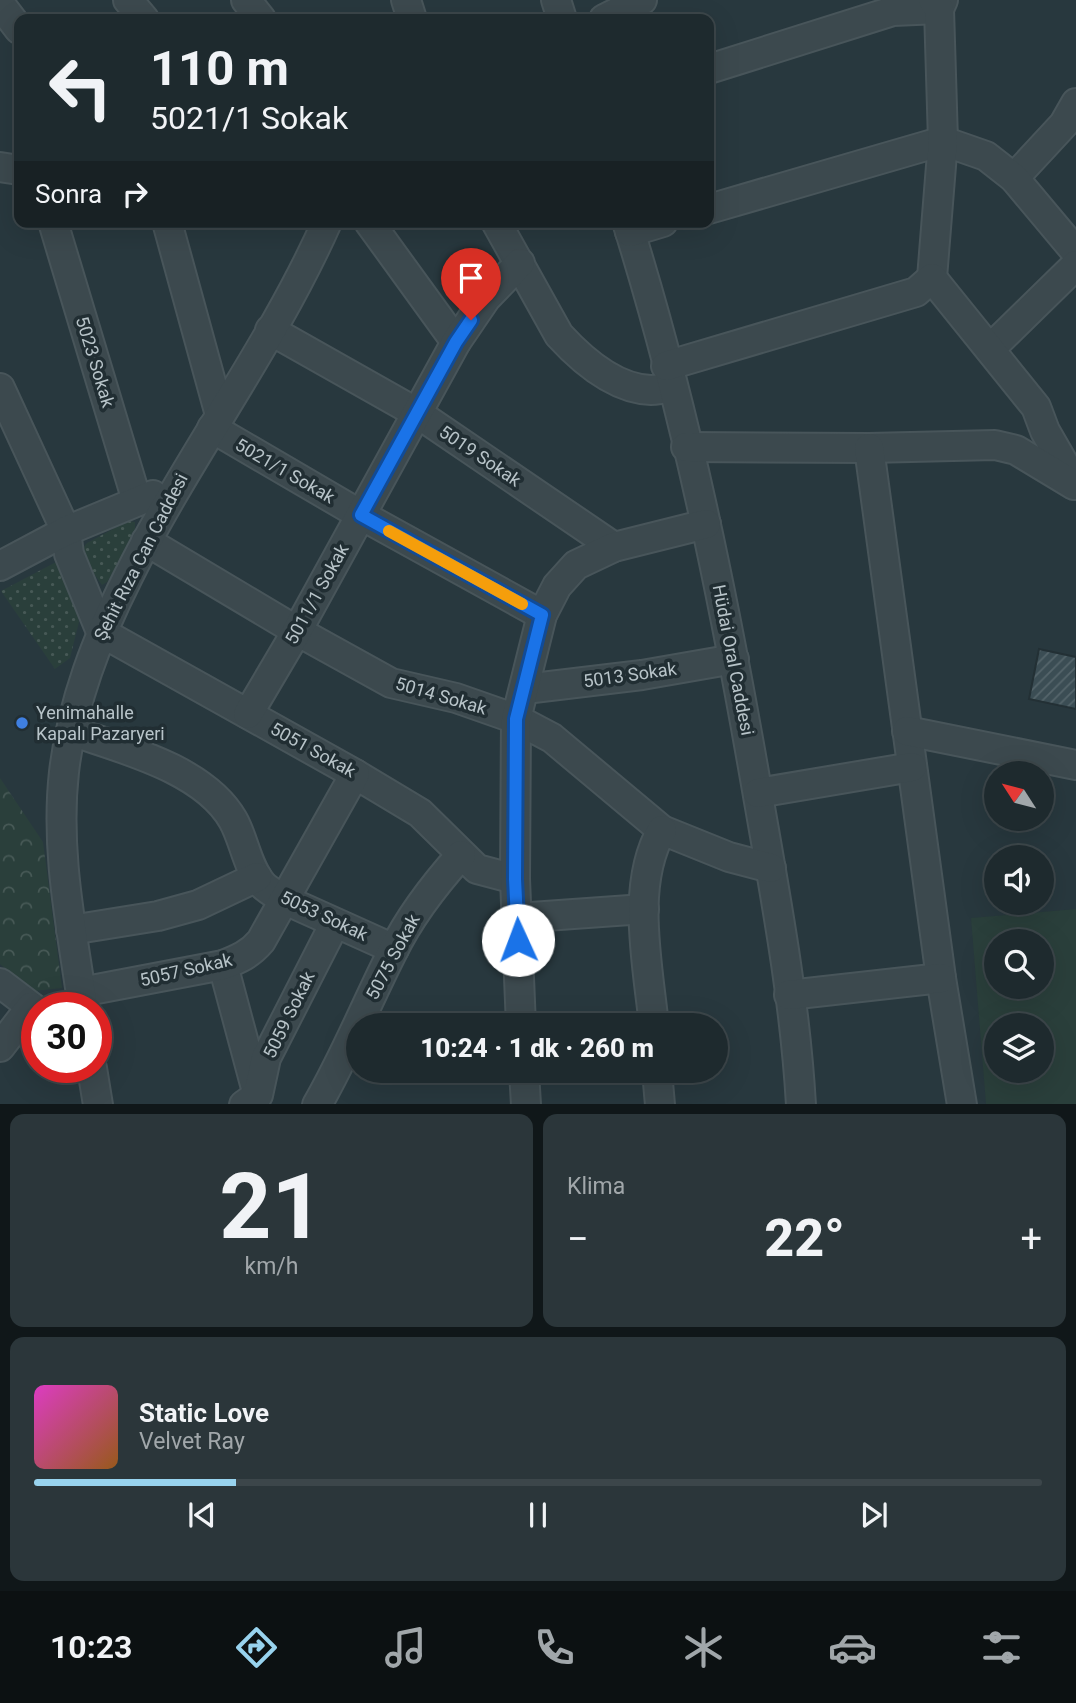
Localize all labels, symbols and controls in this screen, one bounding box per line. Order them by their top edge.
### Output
text: 110 m [150,40,289,97]
icon: left [35,42,126,133]
text: 5021/1 Sokak [150,99,348,137]
icon: right [116,175,154,213]
text: Sonra [35,179,102,209]
pin [441,248,501,320]
icon: arrive [452,259,490,297]
street label: 5023 Sokak [72,314,120,411]
street label: 5019 Sokak [435,421,526,491]
street label: 5021/1 Sokak [232,434,340,508]
street label: Şehit Rıza Can Caddesi [89,470,192,644]
street label: 5011/1 Sokak [280,539,353,648]
street label: Hüdai Oral Caddesi [709,583,758,737]
street label: 5013 Sokak [582,657,679,691]
street label: 5014 Sokak [393,672,490,719]
place label: Yenimahalle Kapalı Pazaryeri [36,702,165,744]
marker: Yenimahalle Kapalı Pazaryeri [14,715,30,731]
street label: 5051 Sokak [267,718,360,782]
north arrow [984,761,1054,831]
map controls [984,761,1054,1083]
button: sound [984,845,1054,915]
street label: 5053 Sokak [277,886,372,945]
position arrow [481,903,555,977]
street label: 5075 Sokak [361,910,424,1003]
button: search [984,929,1054,999]
street label: 5057 Sokak [138,949,235,990]
street label: 5059 Sokak [259,967,319,1062]
speed limit sign: 30 [21,992,112,1083]
button: layers [984,1013,1054,1083]
text: 10:24 · 1 dk · 260 m [420,1033,654,1063]
text: 21 [219,1154,324,1260]
text: Klima [567,1173,625,1200]
text: 22° [764,1208,845,1269]
text: − [567,1217,589,1261]
text: + [1020,1217,1042,1261]
text: km/h [245,1253,299,1280]
text: Static Love [139,1398,269,1428]
text: Velvet Ray [139,1428,245,1455]
icon: previous [183,1496,221,1534]
icon: pause [519,1496,557,1534]
icon: next [855,1496,893,1534]
icon: directions [232,1623,281,1672]
icon: music [381,1623,430,1672]
icon: phone [530,1623,579,1672]
icon: climate [679,1623,728,1672]
icon: car [828,1623,877,1672]
icon: filters [977,1623,1026,1672]
text: 10:23 [50,1628,132,1666]

